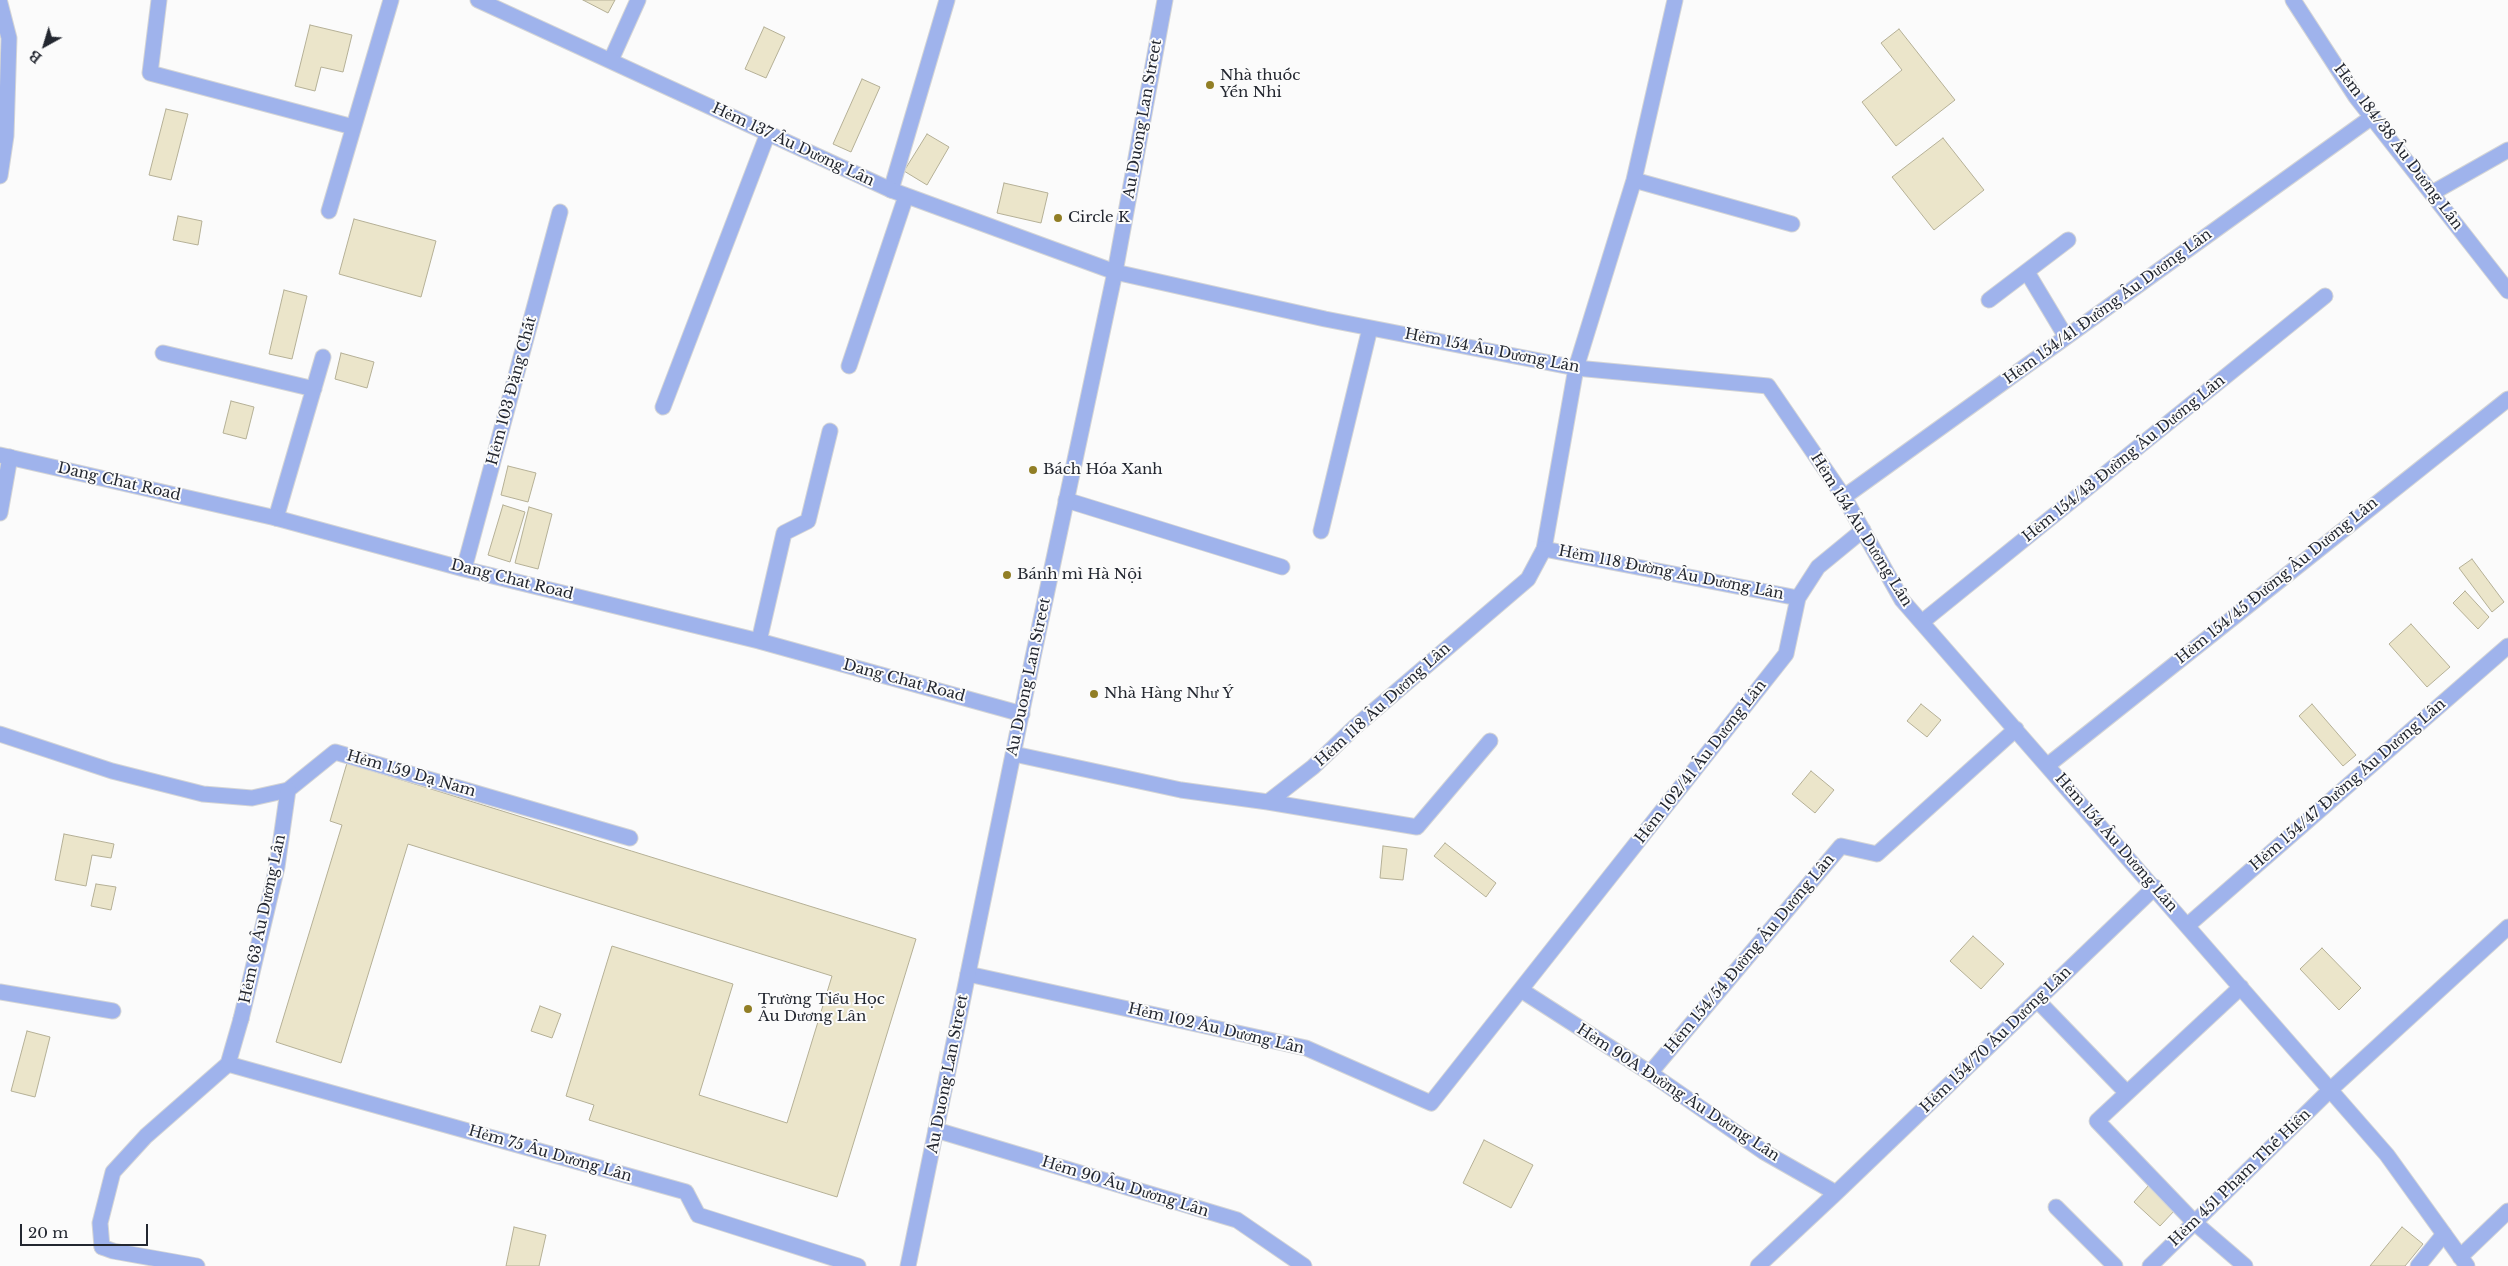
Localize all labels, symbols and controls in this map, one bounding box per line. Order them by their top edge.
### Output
north arrow [20,20,70,70]
street label: Au Duong Lan Street [1120,38,1166,200]
text: B [26,46,46,67]
street label: Hẻm 184/38 Âu Dương Lân [2330,60,2466,234]
place label: Nhà thuốc Yến Nhi [1220,67,1300,102]
marker: Nhà thuốc Yến Nhi [1204,79,1216,91]
street label: Hẻm 137 Âu Dương Lân [709,99,877,191]
place label: Circle K [1068,209,1130,227]
marker: Circle K [1052,212,1064,224]
street label: Hẻm 154/41 Đường Âu Dương Lân [2001,226,2215,388]
street label: Hẻm 103 Đặng Chất [483,315,541,467]
street label: Hẻm 154 Âu Dương Lân [1403,325,1581,377]
street label: Hẻm 154/43 Đường Âu Dương Lân [2019,372,2229,546]
street label: Hẻm 154 Âu Dương Lân [1806,450,1916,610]
street label: Dang Chat Road [56,459,182,505]
place label: Bách Hóa Xanh [1043,461,1163,479]
marker: Bách Hóa Xanh [1027,464,1039,476]
street label: Hẻm 154/45 Đường Âu Dương Lân [2173,494,2381,668]
street label: Hẻm 118 Đường Âu Dương Lân [1557,542,1785,604]
street label: Dang Chat Road [449,556,575,604]
place label: Bánh mì Hà Nội [1017,566,1142,584]
marker: Bánh mì Hà Nội [1001,569,1013,581]
street label: Au Duong Lan Street [1003,596,1055,758]
street label: Hẻm 118 Âu Dương Lân [1312,639,1454,771]
street label: Dang Chat Road [841,656,967,706]
street label: Hẻm 102/41 Âu Dương Lân [1632,677,1770,847]
place label: Nhà Hàng Như Ý [1104,685,1234,703]
marker: Nhà Hàng Như Ý [1088,688,1100,700]
street label: Hẻm 154/47 Đường Âu Dương Lân [2247,695,2449,875]
street label: Hẻm 159 Dạ Nam [344,747,478,801]
street label: Hẻm 154 Âu Dương Lân [2051,770,2181,916]
street label: Hẻm 63 Âu Dương Lân [236,833,290,1005]
street label: Hẻm 154/54 Đường Âu Dương Lân [1661,851,1839,1057]
street label: Hẻm 154/70 Âu Dương Lân [1917,963,2075,1117]
place label: Trường Tiểu Học Âu Dương Lân [758,991,885,1026]
street label: Au Duong Lan Street [924,993,972,1155]
street label: Hẻm 102 Âu Dương Lân [1126,1000,1306,1058]
marker: Trường Tiểu Học Âu Dương Lân [742,1003,754,1015]
street label: Hẻm 90A Đường Âu Dương Lân [1573,1021,1783,1165]
street label: Hẻm 451 Phạm Thế Hiển [2165,1106,2315,1250]
street label: Hẻm 75 Âu Dương Lân [466,1122,634,1186]
street label: Hẻm 90 Âu Dương Lân [1039,1153,1211,1221]
scale bar [22,1214,150,1246]
text: 20 m [28,1223,68,1242]

